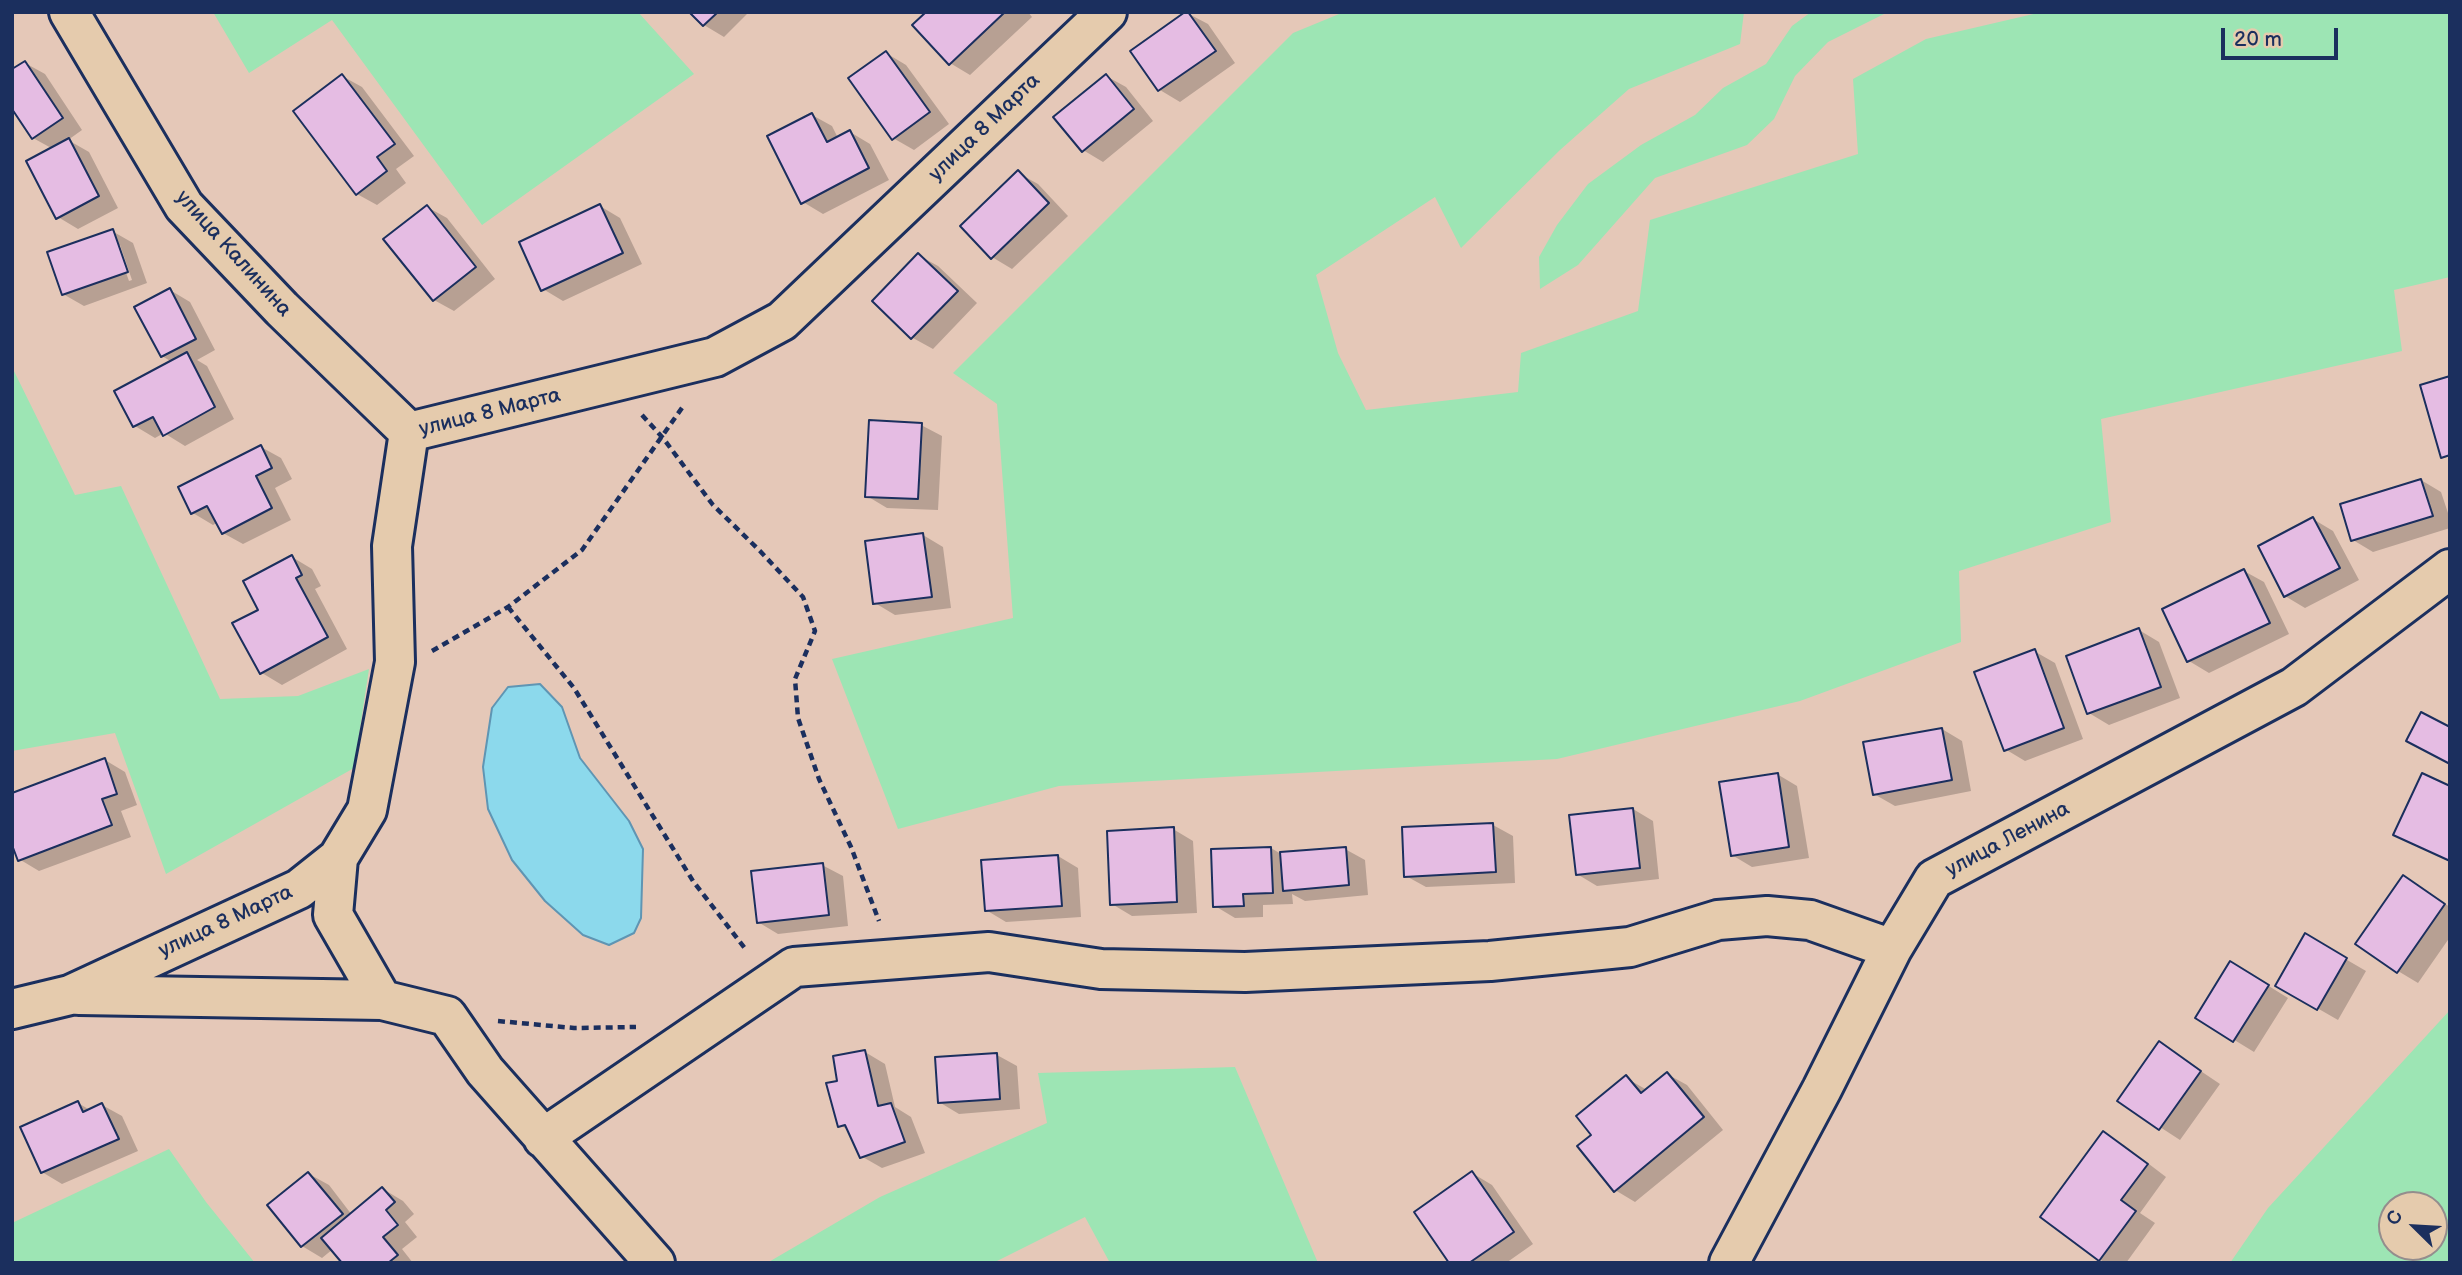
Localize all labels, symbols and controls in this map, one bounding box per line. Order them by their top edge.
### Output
scale bar [2224,14,2341,58]
text: 20 m [2234,27,2282,52]
street label: улица 8 Марта [924,69,1046,187]
street label: улица Калинина [170,186,296,322]
street label: улица 8 Марта [417,383,563,443]
street label: улица Ленина [1942,797,2074,883]
street label: улица 8 Марта [155,880,297,964]
north arrow [2378,1191,2448,1261]
text: С [2382,1207,2408,1229]

